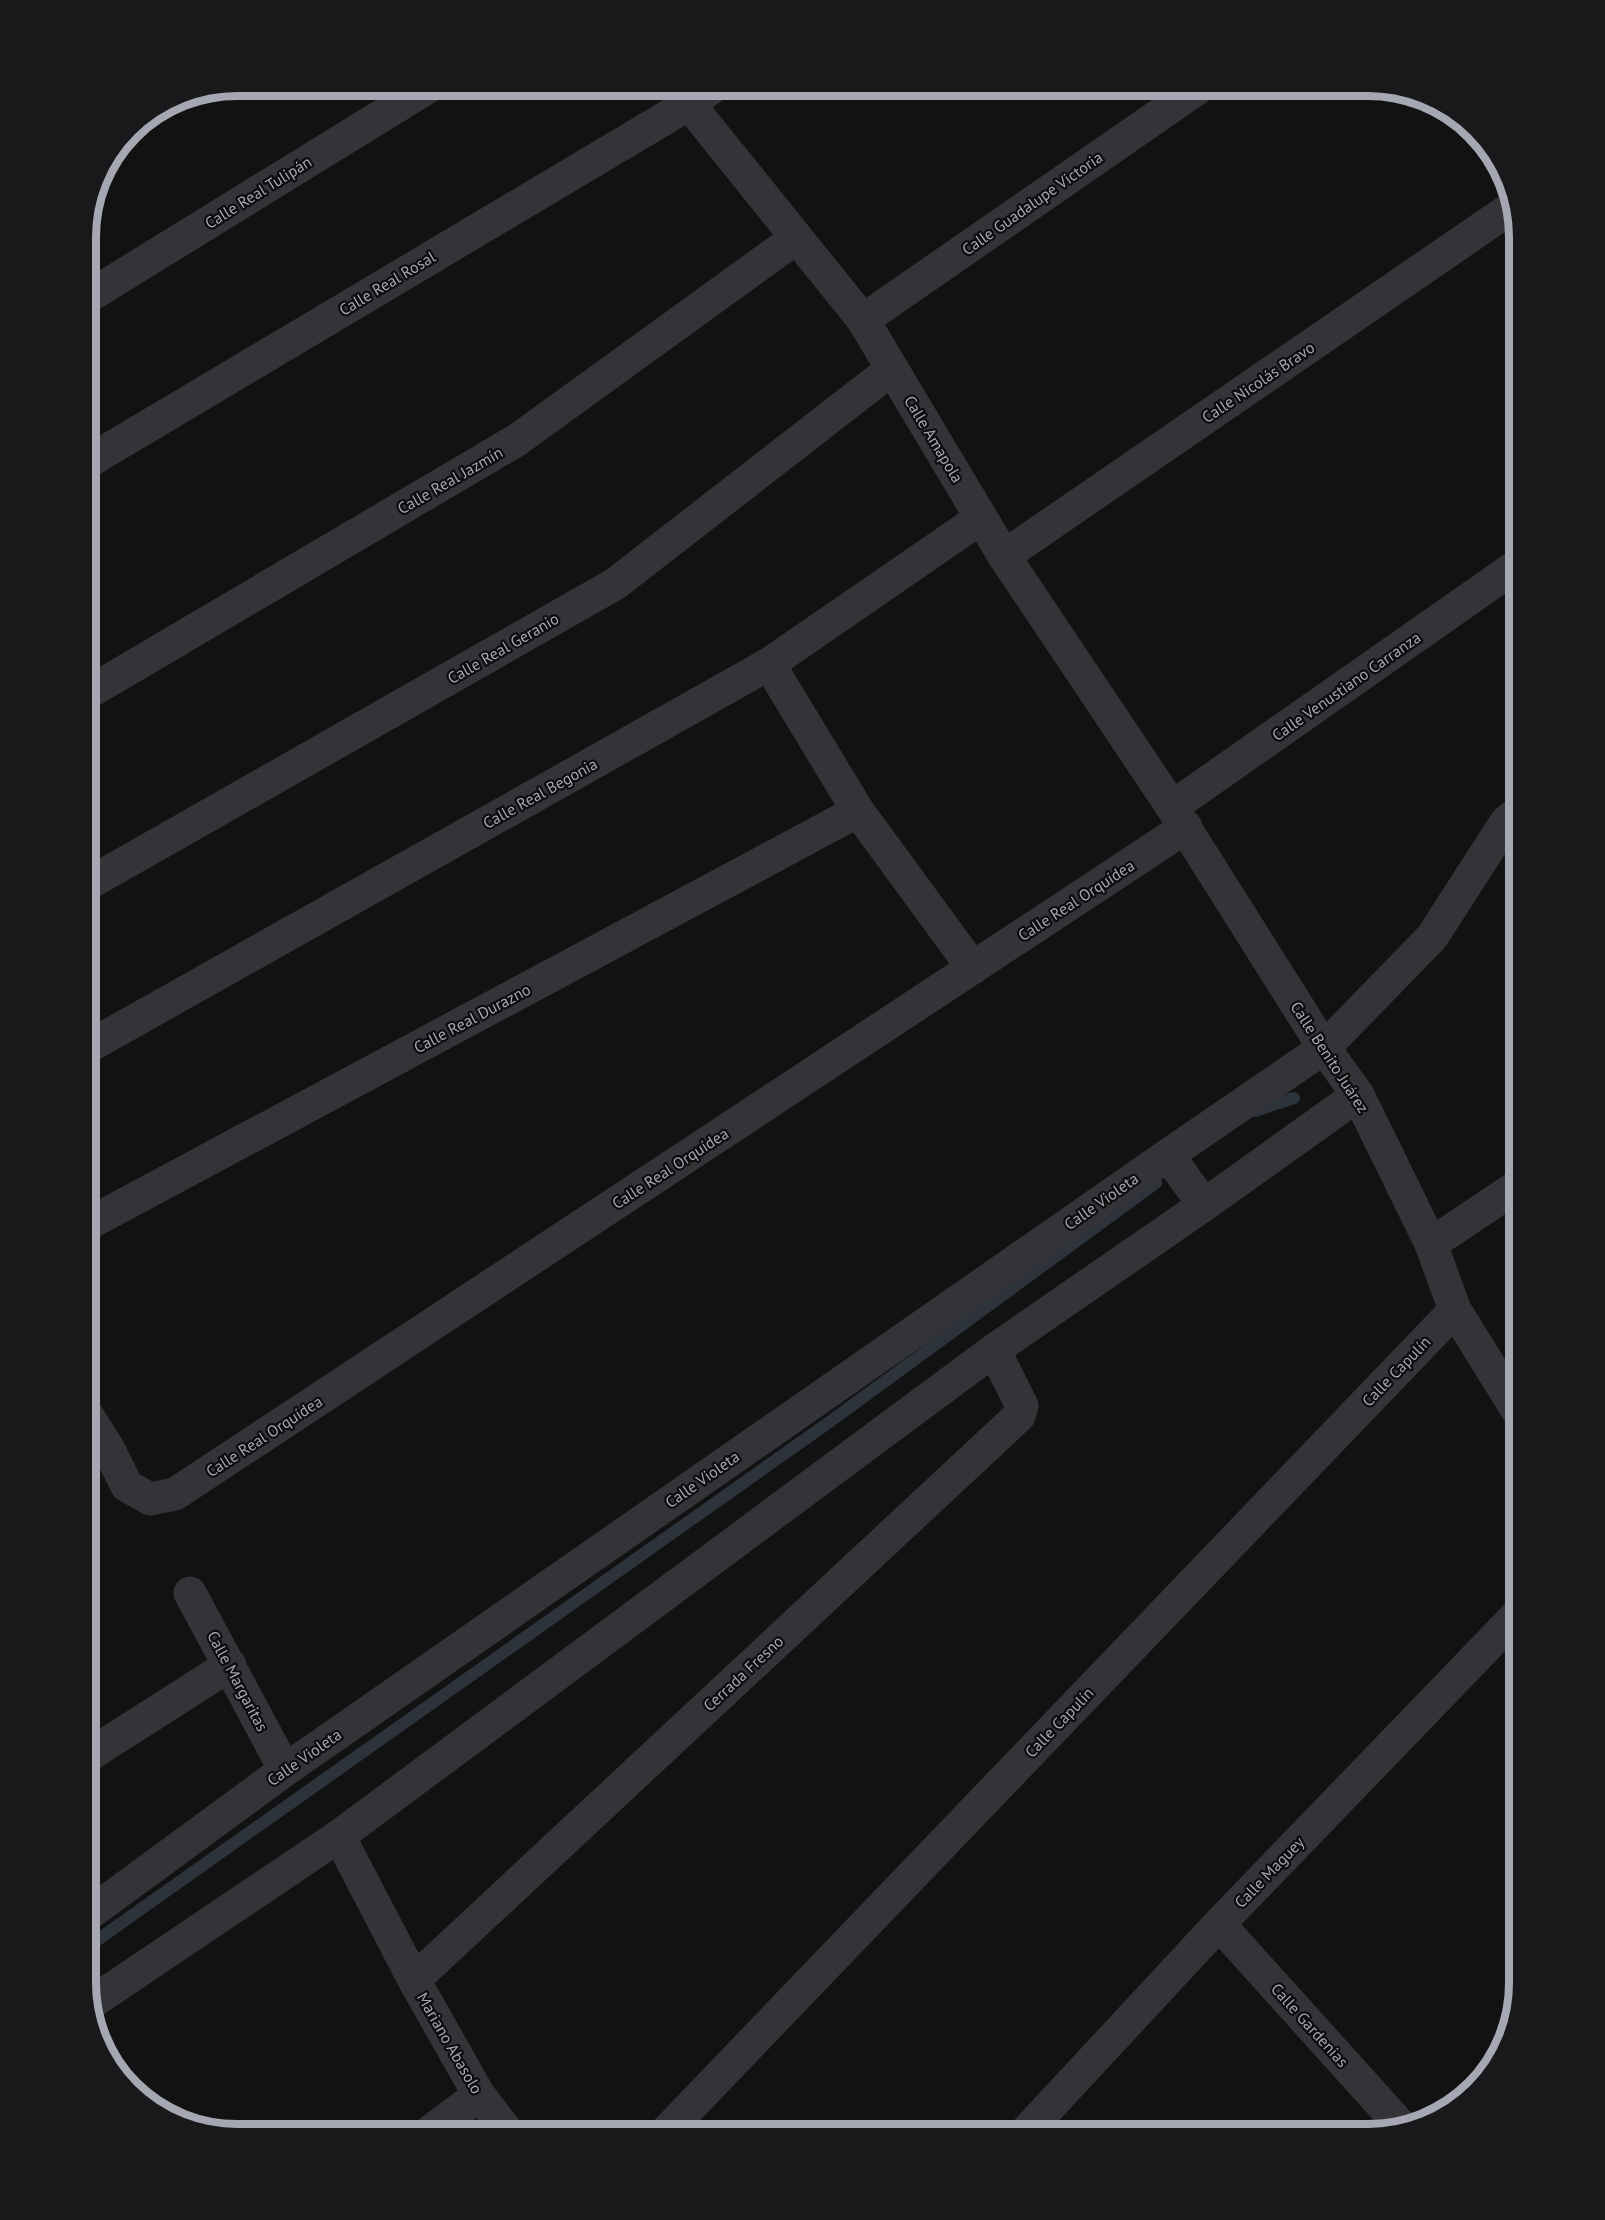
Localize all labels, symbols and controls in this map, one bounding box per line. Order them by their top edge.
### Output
street label: Calle Guadalupe Victoria [958,147,1106,259]
street label: Calle Real Tulipán [201,151,315,233]
street label: Calle Real Rosal [335,246,439,320]
street label: Calle Nicolás Bravo [1198,337,1318,427]
street label: Calle Amapola [900,392,968,486]
street label: Calle Real Jazmín [394,442,506,518]
street label: Calle Real Geranio [444,608,562,688]
street label: Calle Venustiano Carranza [1268,627,1424,745]
street label: Calle Real Begonia [479,753,601,833]
street label: Calle Real Orquídea [1014,855,1138,945]
street label: Calle Real Durazno [410,979,534,1057]
street label: Calle Benito Juárez [1287,997,1373,1117]
street label: Calle Real Orquídea [608,1123,732,1213]
street label: Calle Violeta [1060,1168,1142,1234]
street label: Calle Capulín [1357,1332,1435,1410]
street label: Calle Real Orquídea [202,1391,326,1481]
street label: Calle Violeta [661,1446,743,1512]
street label: Calle Margaritas [203,1627,273,1735]
street label: Cerrada Fresno [699,1631,787,1715]
street label: Calle Capulín [1020,1683,1098,1761]
street label: Calle Violeta [263,1724,345,1790]
street label: Calle Maguey [1230,1832,1308,1912]
street label: Calle Gardenias [1267,1979,1353,2071]
street label: Mariano Abasolo [413,1989,487,2097]

